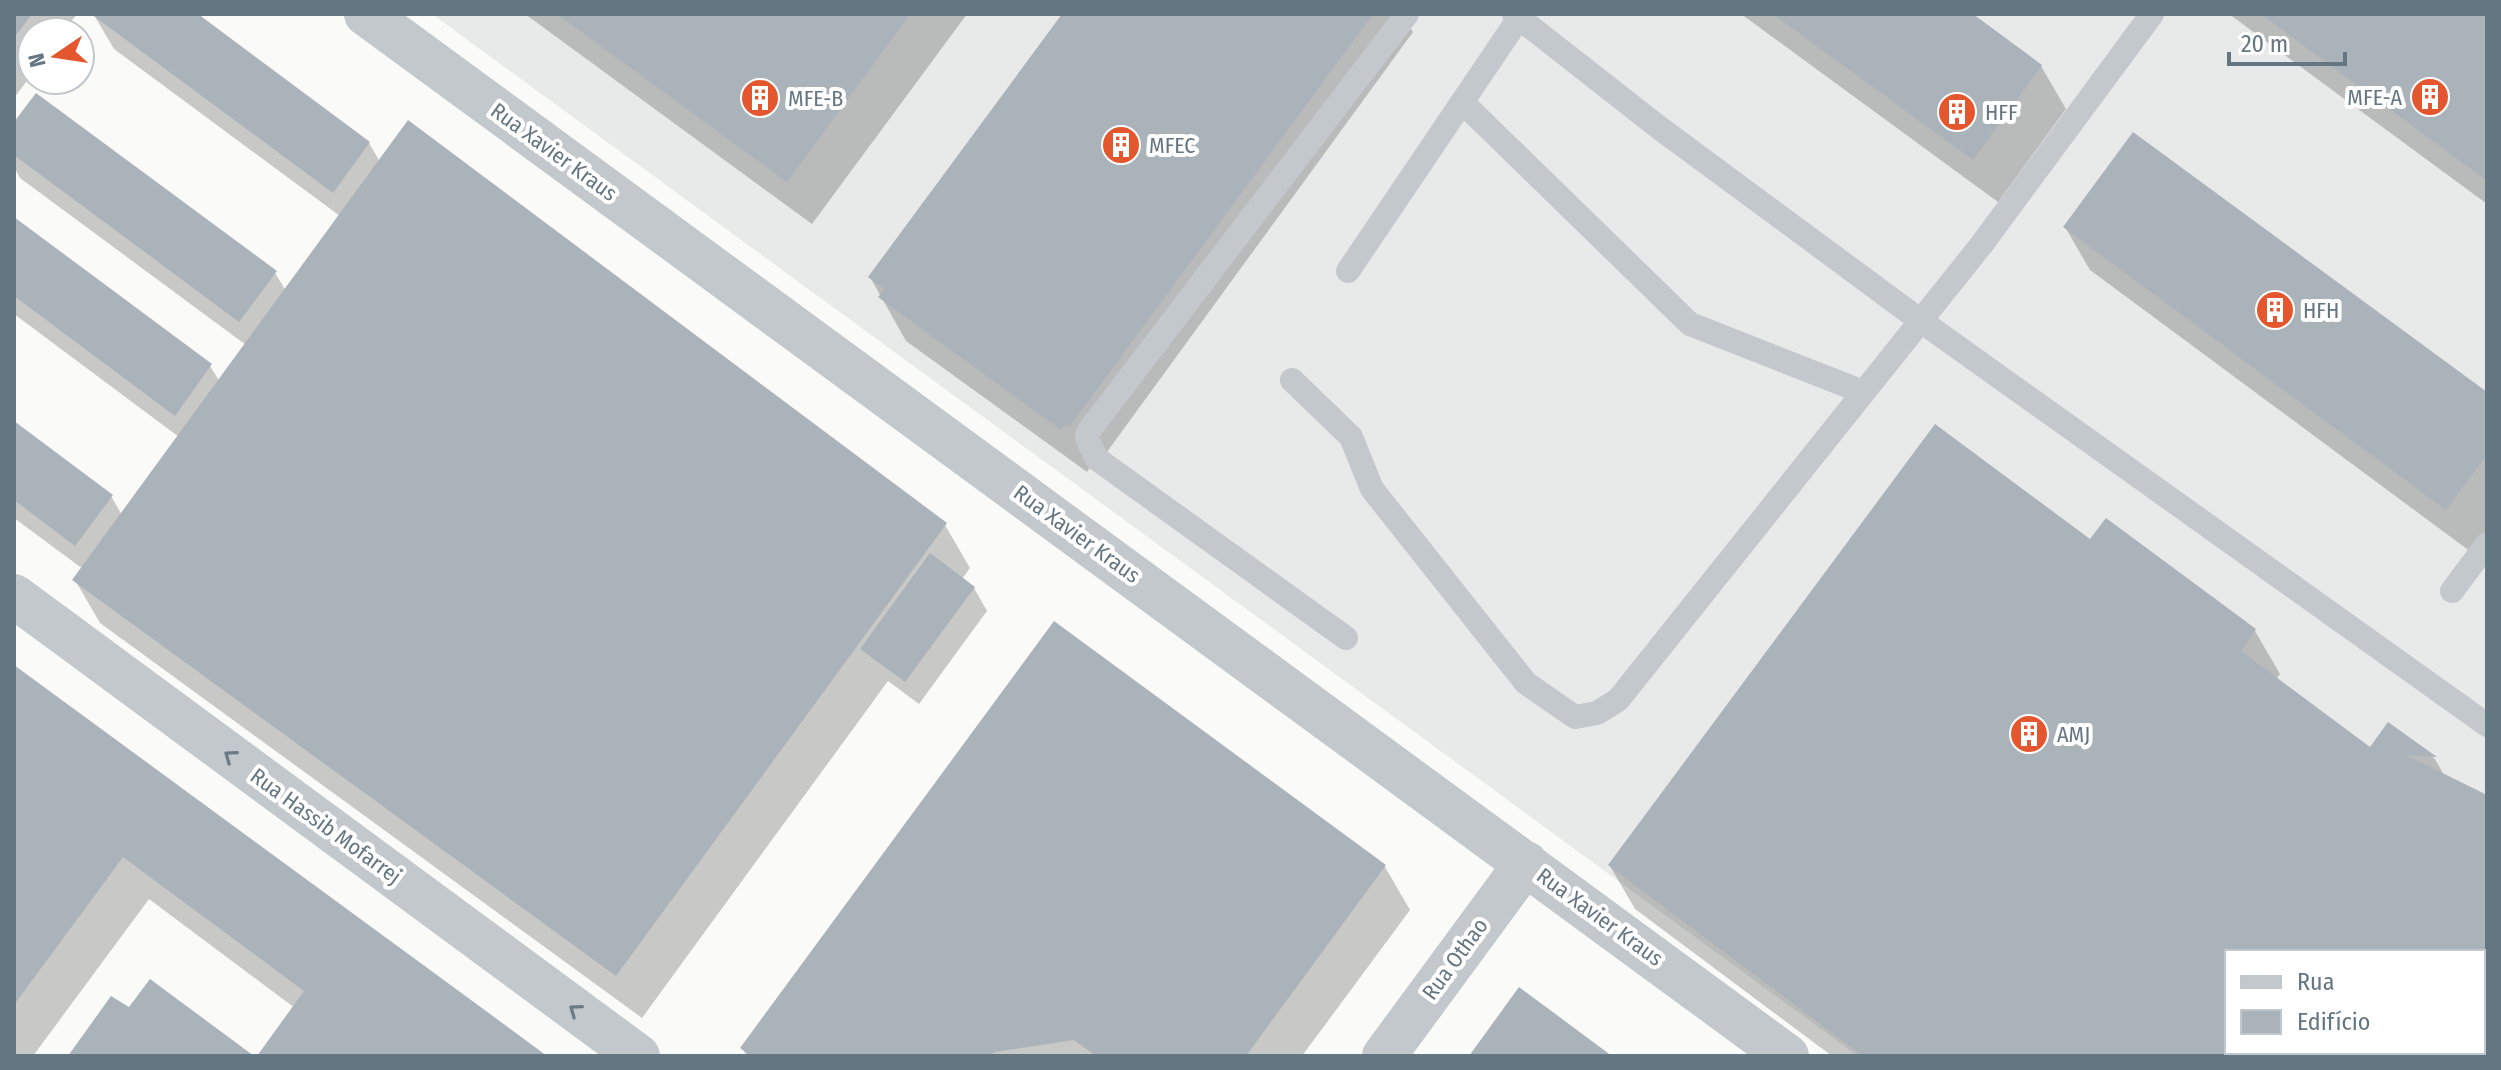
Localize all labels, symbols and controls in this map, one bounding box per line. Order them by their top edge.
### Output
north arrow [16,16,96,96]
scale bar [2229,16,2345,66]
text: 20 m [2241,30,2288,58]
text: N [22,51,52,70]
building icon: MFE-A [2409,76,2451,118]
building icon: MFE-B [739,77,781,119]
place label: MFE-A [2347,84,2402,111]
place label: MFE-B [788,85,843,112]
building icon: HFF [1936,91,1978,133]
street label: Rua Xavier Kraus [485,97,623,207]
place label: HFF [1985,99,2018,126]
building icon: MFEC [1100,124,1142,166]
place label: MFEC [1149,132,1196,159]
building icon: HFH [2254,289,2296,331]
place label: HFH [2303,297,2339,324]
street label: Rua Xavier Kraus [1008,479,1146,589]
building icon: AMJ [2008,713,2050,755]
place label: AMJ [2057,721,2090,748]
one-way arrow [225,751,239,765]
street label: Rua Hassib Mofarrej [245,762,407,890]
street label: Rua Xavier Kraus [1531,862,1669,972]
street label: Rua Othao [1416,913,1494,1005]
legend [2225,950,2485,1054]
text: Rua [2297,968,2334,996]
one-way arrow [569,1005,584,1019]
text: Edifício [2297,1008,2370,1036]

